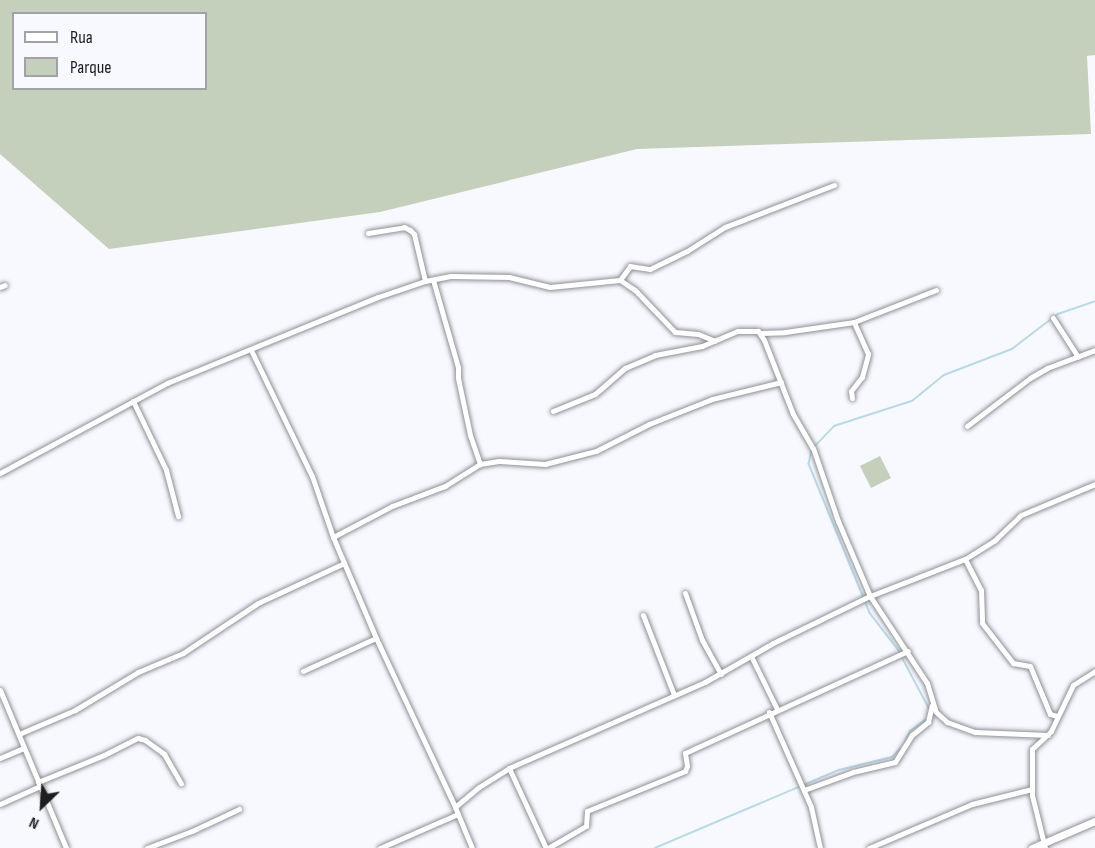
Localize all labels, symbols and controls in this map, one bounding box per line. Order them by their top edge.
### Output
legend [12,12,207,90]
text: Rua [70,27,93,48]
text: Parque [70,57,111,78]
north arrow [12,776,72,836]
text: N [26,812,42,833]

